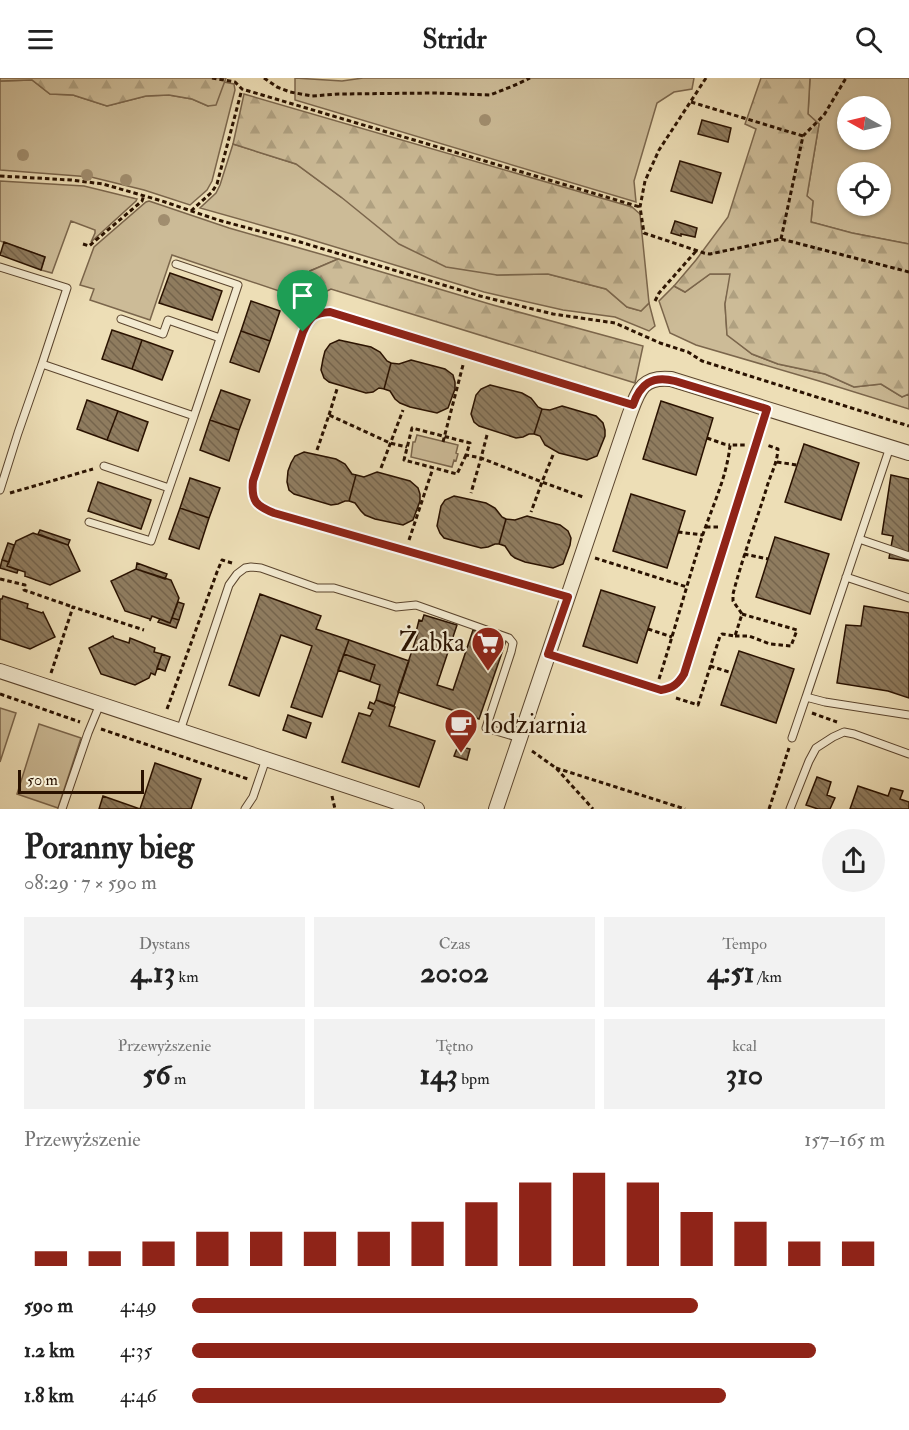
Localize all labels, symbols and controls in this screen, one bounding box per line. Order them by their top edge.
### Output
icon: menu [24,23,57,56]
text: Stridr [422,23,487,56]
icon: search [852,23,885,56]
north arrow [837,96,891,150]
map controls [837,96,891,216]
button: locate [837,162,891,216]
pin [277,270,328,332]
icon: arrive [286,279,319,312]
place label: Żabka [399,625,465,659]
supermarket icon: Żabka [470,625,506,672]
cafe icon: lodziarnia [443,707,479,754]
place label: lodziarnia [484,709,587,741]
scale bar [18,767,144,794]
text: 50 m [27,770,58,790]
text: Poranny bieg [24,827,194,868]
button: share [822,829,885,892]
text: 08:29 · 7 × 590 m [24,870,157,895]
text: Dystans [139,934,190,954]
text: Czas [439,934,470,954]
text: Tempo [722,934,767,954]
text: 4.13 [130,954,175,991]
text: 20:02 [420,954,489,991]
text: 4:51 [707,954,754,991]
text: km [175,967,199,987]
text: /km [754,967,782,987]
text: Przewyższenie [118,1036,211,1056]
text: Tętno [436,1036,473,1056]
text: kcal [732,1036,757,1056]
text: 56 [143,1056,171,1093]
text: 143 [419,1056,458,1093]
text: 310 [726,1056,763,1093]
text: m [171,1069,187,1089]
text: bpm [458,1069,490,1089]
text: Przewyższenie [24,1127,141,1152]
text: 157–165 m [804,1127,885,1152]
text: 590 m [24,1293,73,1318]
text: 4:49 [120,1293,157,1318]
text: 1.2 km [24,1338,74,1363]
text: 4:35 [120,1338,152,1363]
text: 1.8 km [24,1383,74,1408]
text: 4:46 [120,1383,157,1408]

